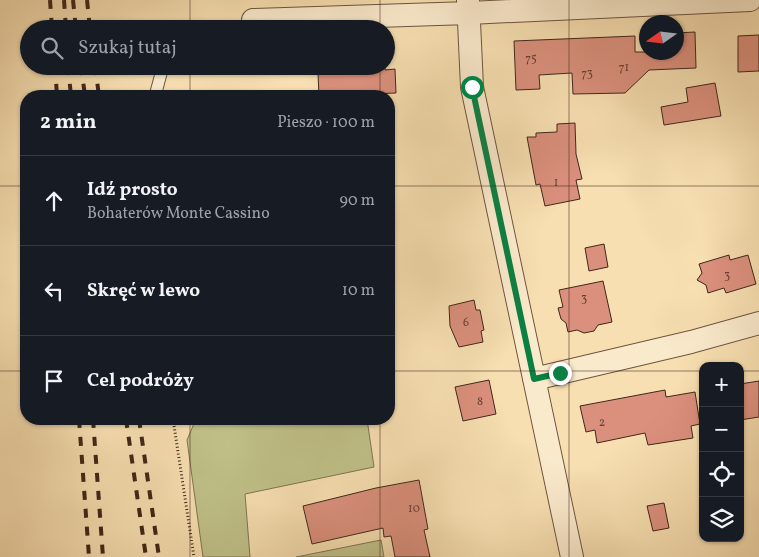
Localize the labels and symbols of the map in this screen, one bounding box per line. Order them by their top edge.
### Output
north arrow [639,15,684,60]
house number: 75 [525,51,537,67]
house number: 71 [619,60,629,76]
house number: 73 [581,66,593,82]
route start [461,76,484,99]
house number: 1 [554,175,558,191]
house number: 3 [724,268,730,284]
house number: 3 [581,291,587,307]
house number: 6 [463,315,469,331]
route end [549,362,572,385]
house number: 8 [477,394,483,410]
house number: 2 [599,415,605,431]
house number: 10 [408,501,420,517]

